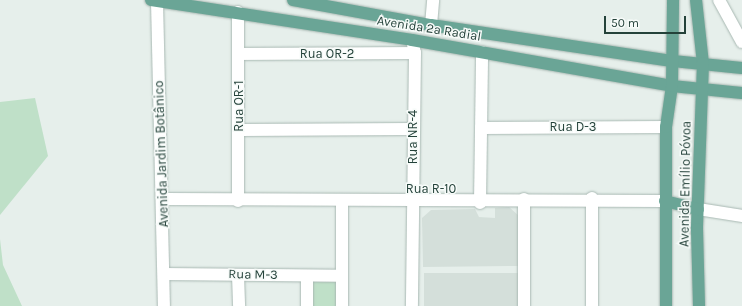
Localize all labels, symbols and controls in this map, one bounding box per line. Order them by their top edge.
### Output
scale bar [606,8,688,34]
street label: Avenida 2ª Radial [376,13,482,45]
text: 50 m [611,16,639,30]
street label: Rua OR-2 [300,46,354,62]
street label: Avenida Jardim Botânico [152,80,172,228]
street label: Rua OR-1 [231,80,247,132]
street label: Rua NR-4 [405,110,421,164]
street label: Rua D-3 [550,119,596,135]
street label: Avenida Emílio Póvoa [677,121,695,247]
street label: Rua R-10 [406,181,456,197]
street label: Rua M-3 [228,267,278,283]

